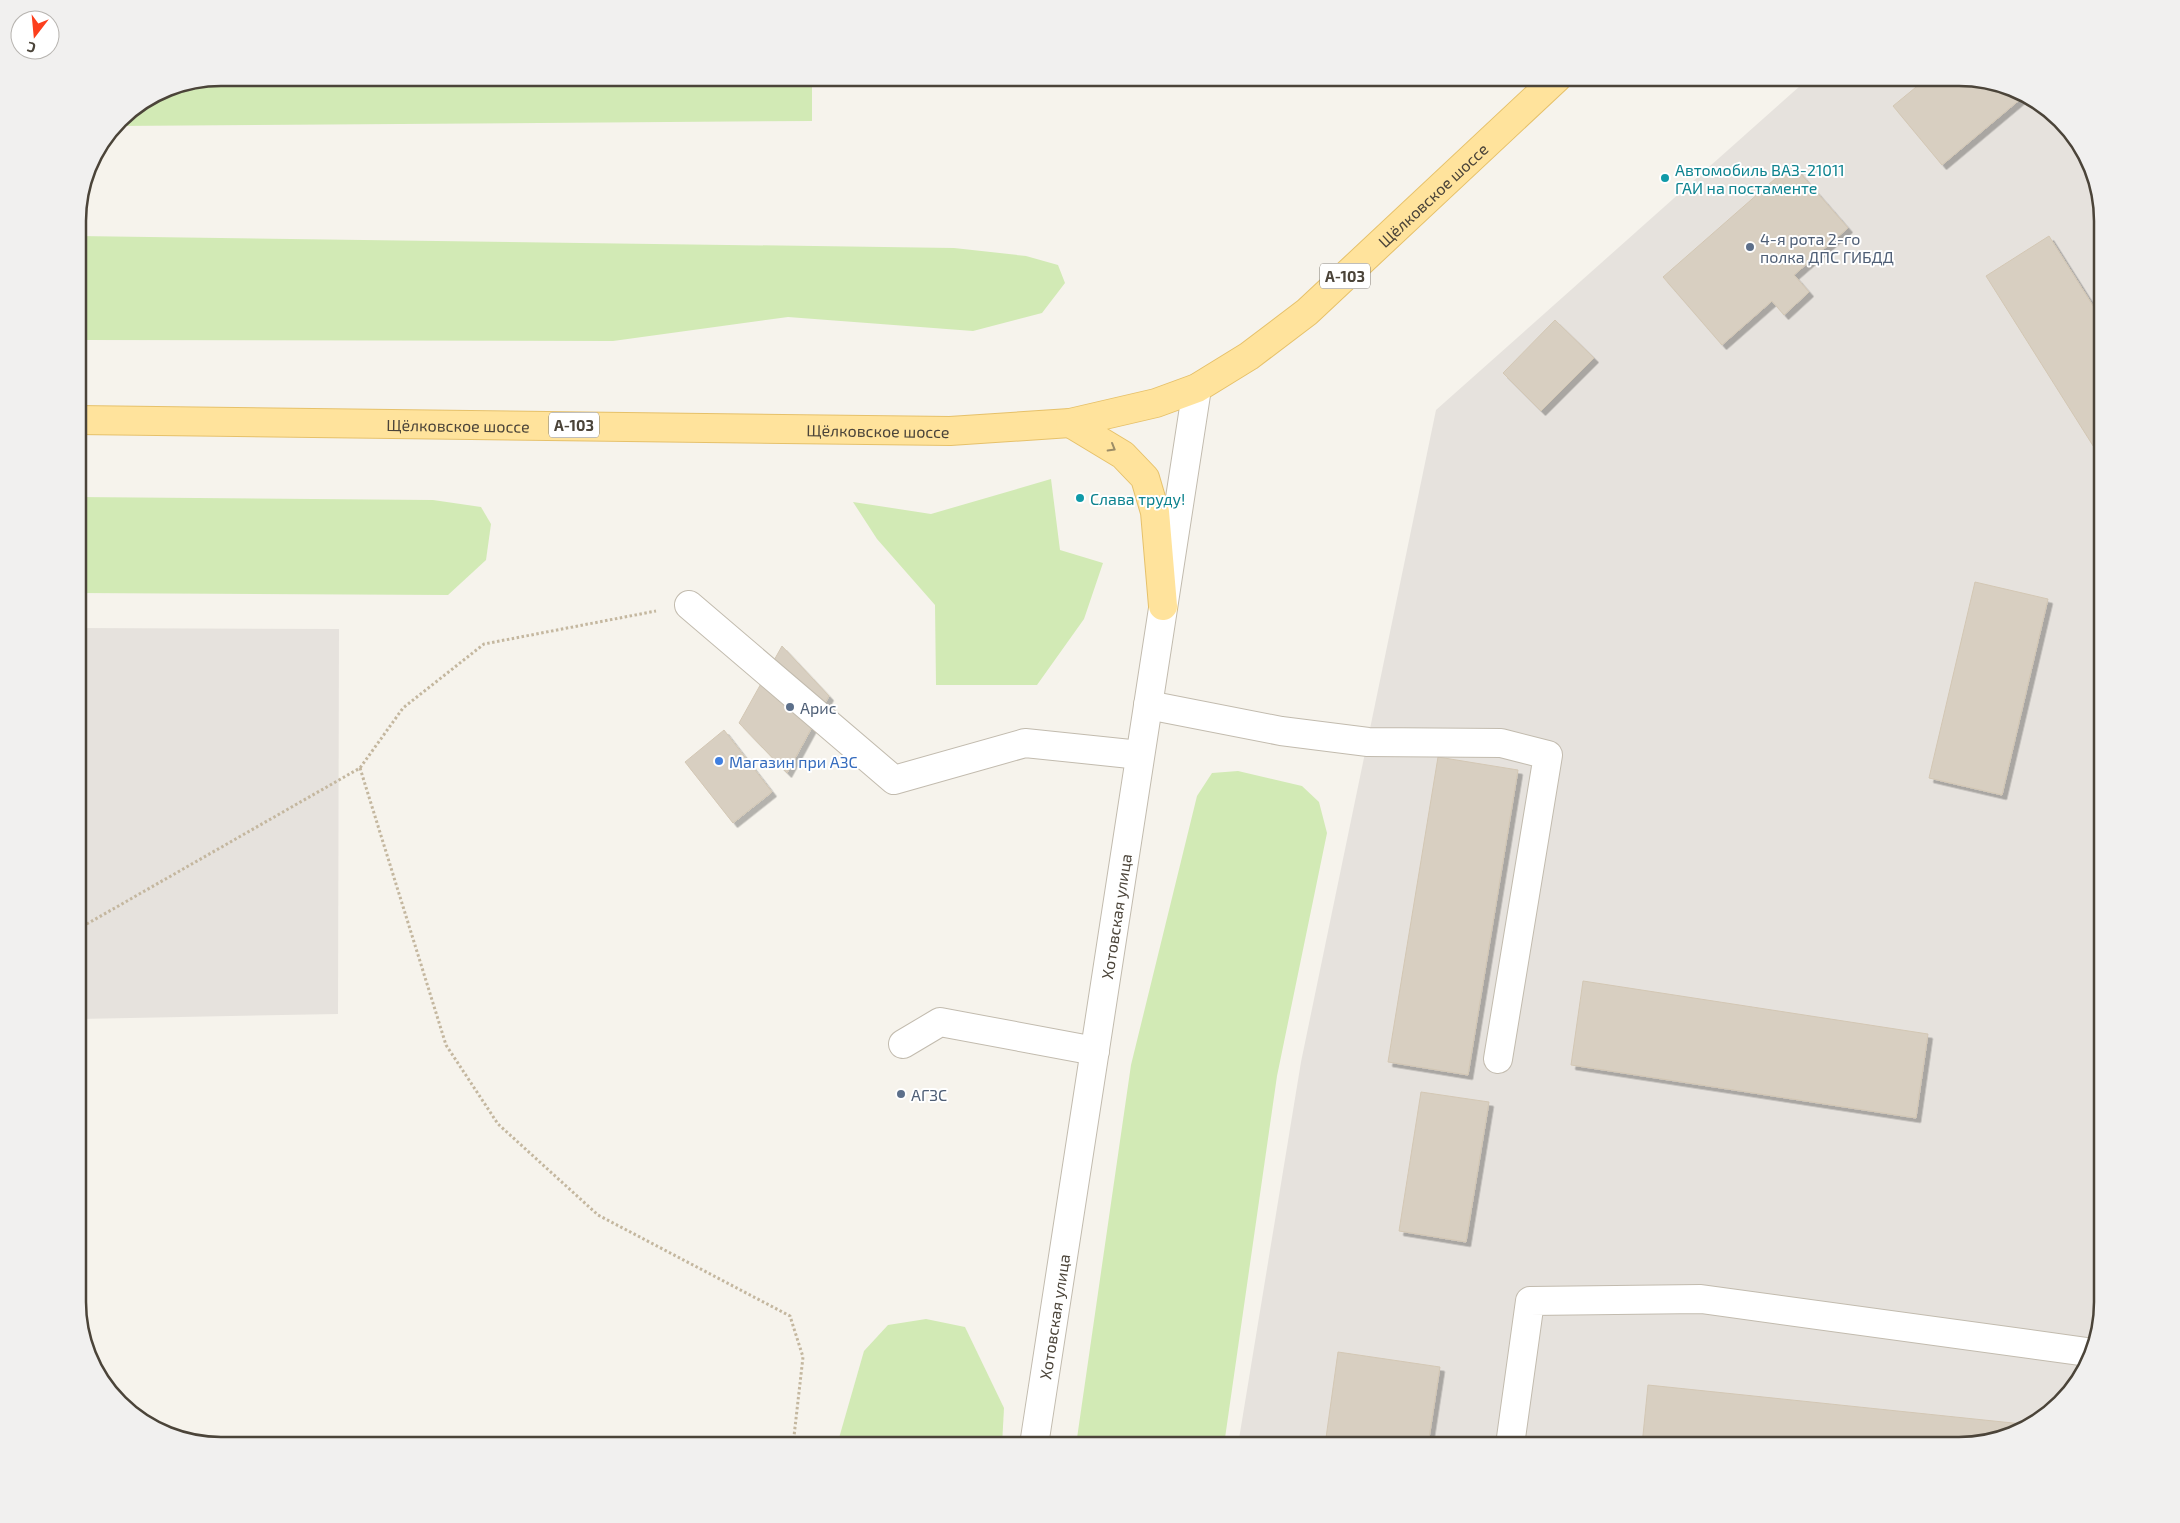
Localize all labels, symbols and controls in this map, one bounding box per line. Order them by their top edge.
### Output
north arrow [10,10,60,60]
text: С [25,39,38,57]
street label: Щёлковское шоссе [1374,139,1491,250]
place label: Автомобиль ВАЗ-21011 ГАИ на постаменте [1675,160,1845,197]
marker: Автомобиль ВАЗ-21011 ГАИ на постаменте [1659,172,1671,184]
place label: 4-я рота 2-го полка ДПС ГИБДД [1760,229,1894,266]
marker: 4-я рота 2-го полка ДПС ГИБДД [1744,241,1756,253]
road number: А-103 [1320,264,1370,288]
road number: А-103 [549,412,599,438]
street label: Щёлковское шоссе [386,414,530,435]
street label: Щёлковское шоссе [806,420,950,440]
one-way arrow [1106,441,1115,451]
place label: Слава труду! [1090,489,1185,509]
marker: Слава труду! [1074,492,1086,504]
place label: Арис [800,698,837,717]
marker: Арис [784,701,796,713]
place label: Магазин при АЗС [729,752,858,771]
marker: Магазин при АЗС [713,755,725,767]
street label: Хотовская улица [1096,852,1135,980]
place label: АГЗС [911,1085,947,1104]
marker: АГЗС [895,1088,907,1100]
street label: Хотовская улица [1035,1252,1073,1381]

